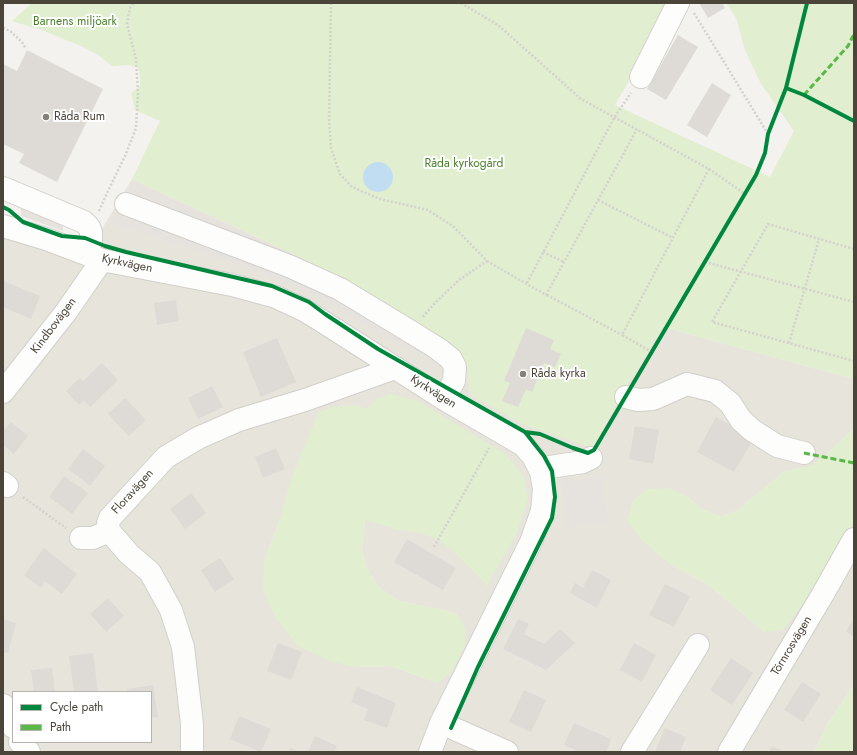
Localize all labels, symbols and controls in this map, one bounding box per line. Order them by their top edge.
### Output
park label: Barnens miljöark [33,15,117,29]
place label: Råda Rum [54,110,105,124]
marker: Råda Rum [41,112,51,122]
park label: Råda kyrkogård [425,157,503,171]
street label: Kyrkvägen [100,252,154,276]
street label: Kindbovägen [28,295,80,357]
place label: Råda kyrka [531,367,586,381]
marker: Råda kyrka [518,369,528,379]
street label: Kyrkvägen [407,372,459,412]
street label: Floravägen [109,467,157,517]
street label: Törnrosvägen [769,614,815,678]
legend [12,691,152,743]
text: Cycle path [50,698,103,716]
text: Path [50,718,71,736]

